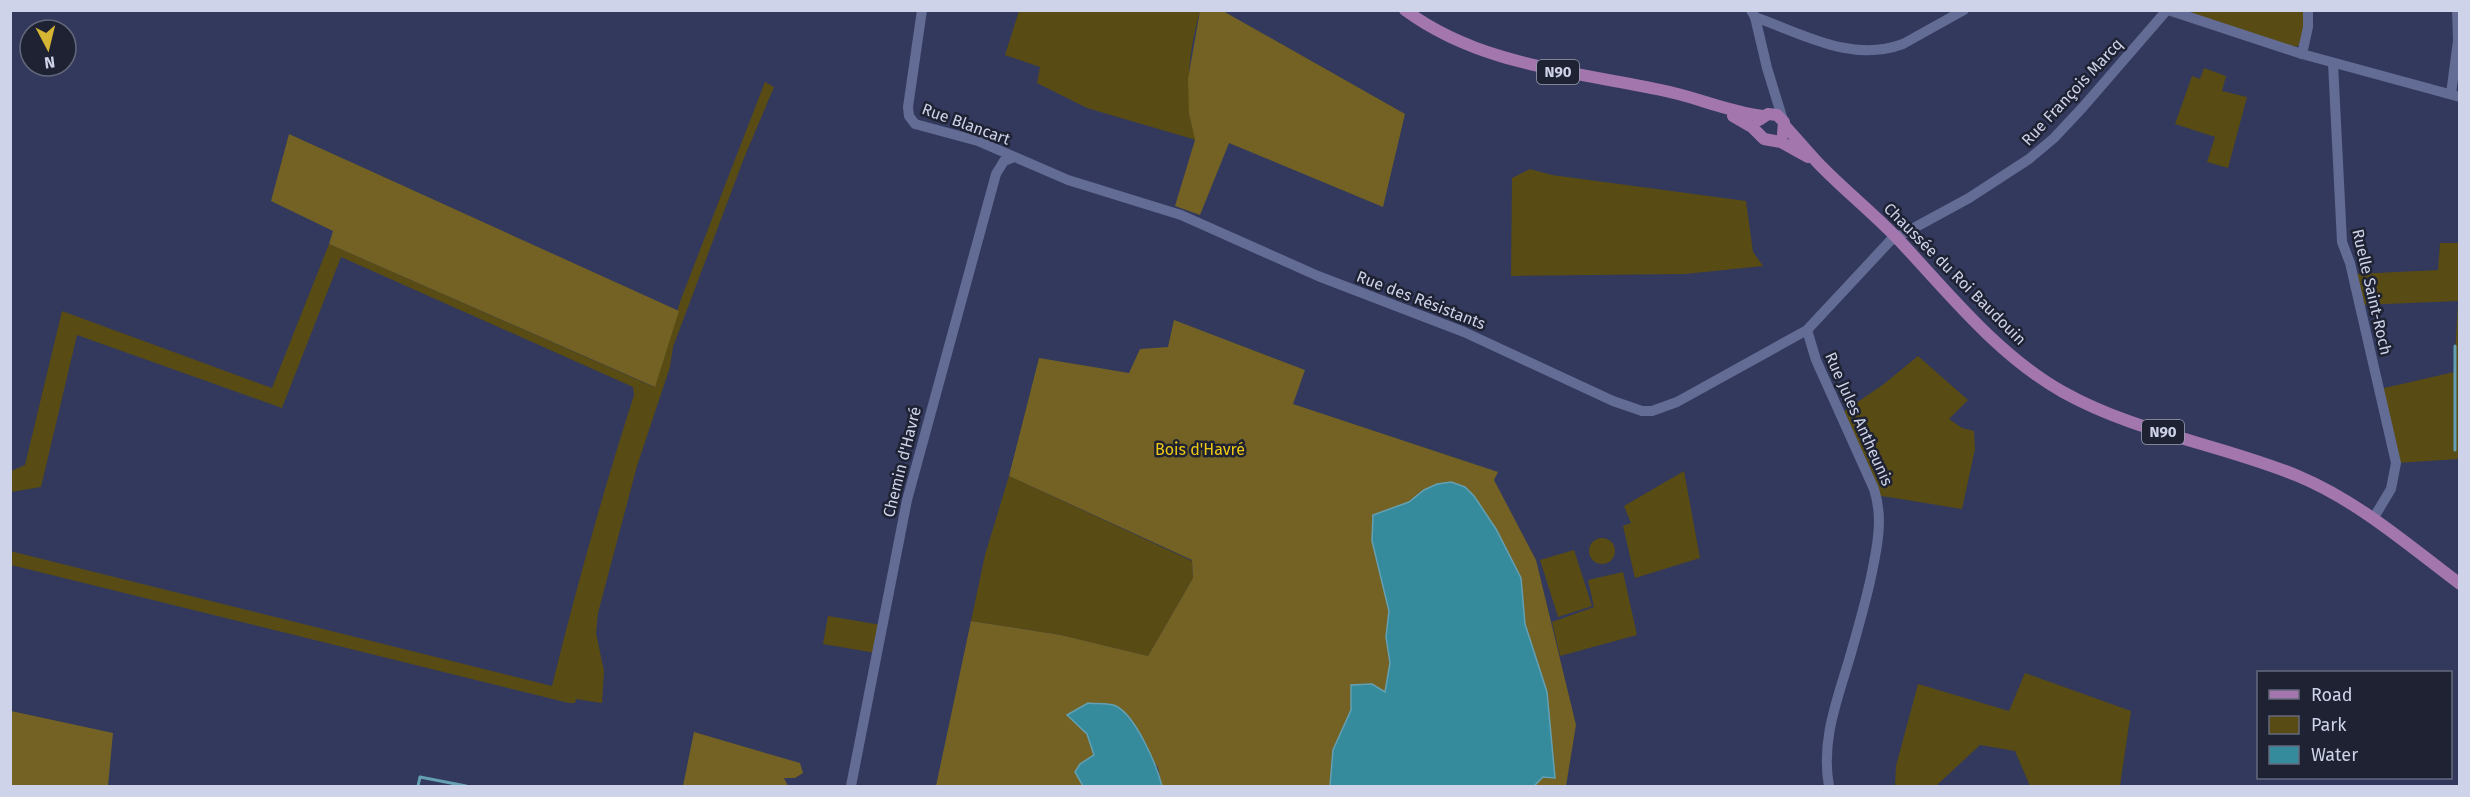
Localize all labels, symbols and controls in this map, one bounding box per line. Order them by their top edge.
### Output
north arrow [18,18,78,78]
street label: Rue François Marcq [2017,34,2127,150]
text: N [43,52,56,72]
road number: N90 [1537,60,1579,84]
street label: Rue Blancart [919,99,1013,149]
street label: Chaussée du Roi Baudouin [1880,199,2030,349]
street label: Ruelle Saint-Roch [2348,227,2396,357]
street label: Rue des Résistants [1354,267,1488,333]
street label: Rue Jules Antheunis [1821,349,1897,489]
street label: Chemin d'Havré [879,405,925,519]
road number: N90 [2142,420,2184,444]
park label: Bois d'Havré [1155,440,1245,459]
legend [2257,671,2452,779]
text: Road [2311,684,2353,706]
text: Park [2311,714,2347,736]
text: Water [2311,744,2358,766]

